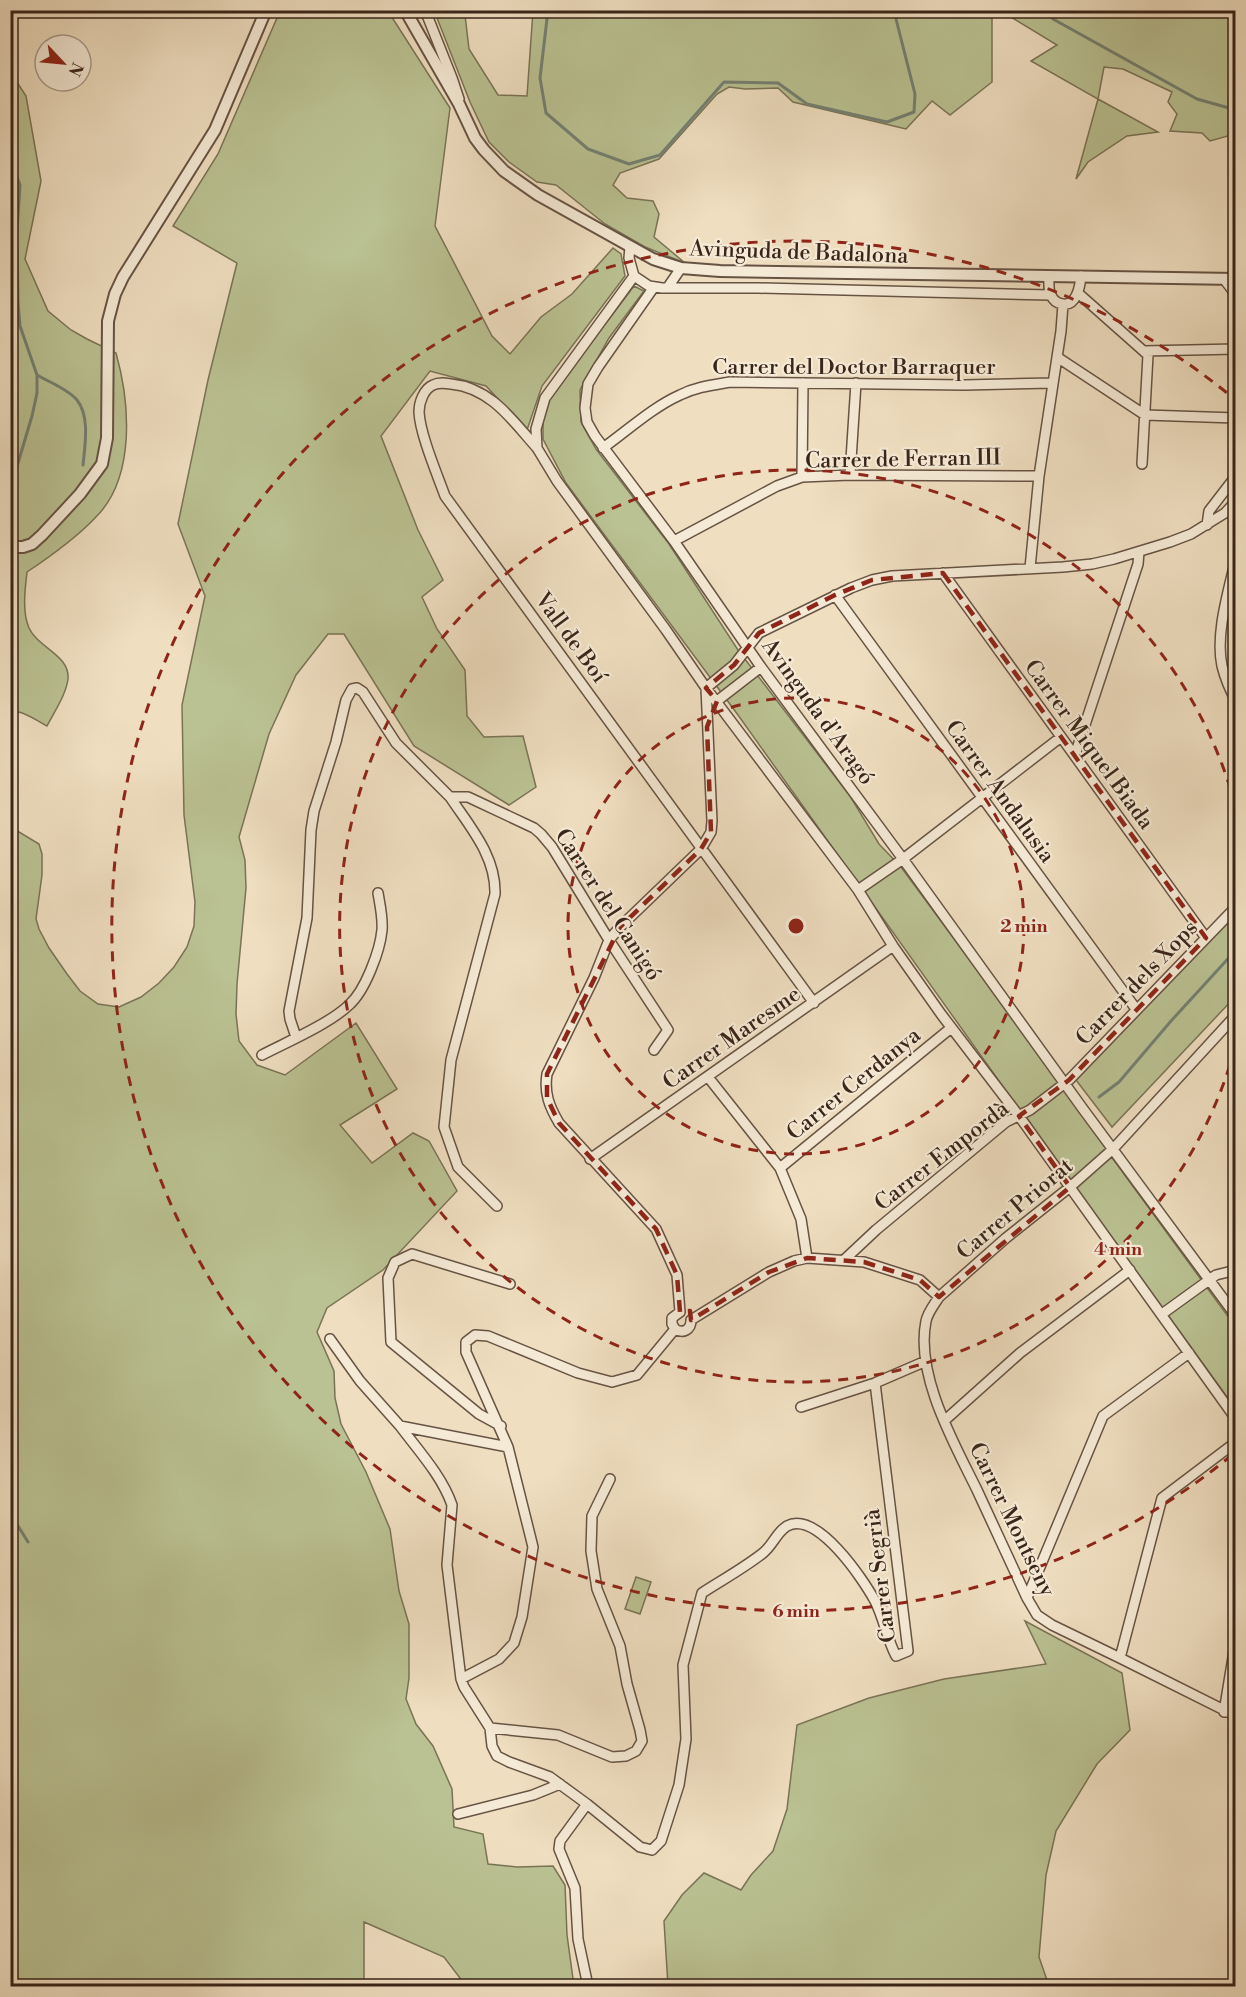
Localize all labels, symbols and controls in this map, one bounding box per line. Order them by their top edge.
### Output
north arrow [33,33,93,93]
text: N [64,59,87,80]
street label: Avinguda de Badalona [688,235,910,270]
street label: Carrer del Doctor Barraquer [712,354,996,381]
street label: Carrer de Ferran III [805,444,1002,475]
street label: Vall de Boí [528,586,613,689]
street label: Avinguda d'Aragó [755,633,880,790]
street label: Carrer Miquel Biada [1018,655,1160,836]
street label: Carrer Andalusia [939,715,1061,869]
street label: Carrer del Canigó [549,824,667,986]
text: 2 min [1000,915,1048,938]
street label: Carrer dels Xops [1070,915,1204,1051]
centre of rings [786,916,806,936]
street label: Carrer Maresme [658,981,806,1096]
street label: Carrer Cerdanya [782,1021,927,1146]
street label: Carrer Empordà [869,1095,1015,1217]
street label: Carrer Priorat [951,1153,1079,1266]
text: 4 min [1094,1238,1142,1261]
street label: Carrer Montseny [963,1438,1061,1601]
street label: Carrer Segrià [859,1506,902,1644]
text: 6 min [772,1600,820,1623]

